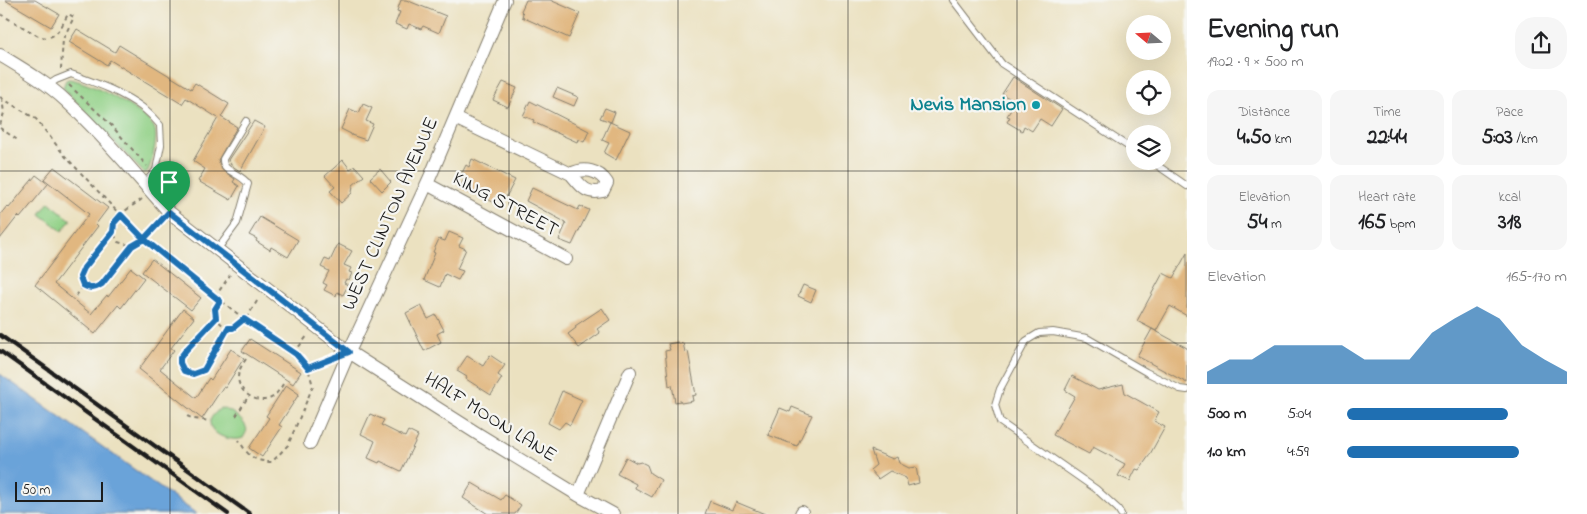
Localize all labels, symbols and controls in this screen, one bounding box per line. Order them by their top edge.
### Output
text: Evening run [1207,10,1339,51]
north arrow [1126,15,1171,60]
map controls [1126,15,1171,170]
button: share [1515,17,1567,69]
text: 19:02 · 9 × 500 m [1207,50,1304,74]
button: locate [1126,70,1171,115]
place label: Nevis Mansion [910,91,1026,120]
marker: Nevis Mansion [1030,99,1042,111]
text: Distance [1239,102,1290,123]
text: Time [1373,102,1401,123]
text: Pace [1496,102,1523,123]
street label: WEST CLINTON AVENUE [335,113,447,315]
text: 4.50 [1237,123,1271,153]
text: 22:44 [1367,123,1407,153]
text: 5:03 [1481,123,1513,153]
button: layers [1126,125,1171,170]
text: km [1271,129,1292,150]
text: /km [1513,129,1538,150]
pin [148,161,190,212]
street label: KING STREET [447,165,563,245]
icon: arrive [155,168,183,196]
text: Elevation [1239,187,1290,208]
text: Heart rate [1358,187,1416,208]
text: kcal [1499,187,1521,208]
text: 54 [1247,208,1267,238]
text: 165 [1358,208,1386,238]
text: 318 [1498,208,1521,238]
text: m [1267,214,1282,235]
text: bpm [1386,214,1416,235]
text: Elevation [1207,265,1266,289]
text: 165–170 m [1506,265,1567,289]
street label: HALF MOON LANE [418,366,562,470]
text: 500 m [1207,402,1246,426]
text: 5:04 [1287,402,1311,426]
text: 1.0 km [1207,440,1246,464]
text: 4:59 [1287,440,1309,464]
scale bar [15,479,102,502]
text: 50 m [22,480,50,501]

